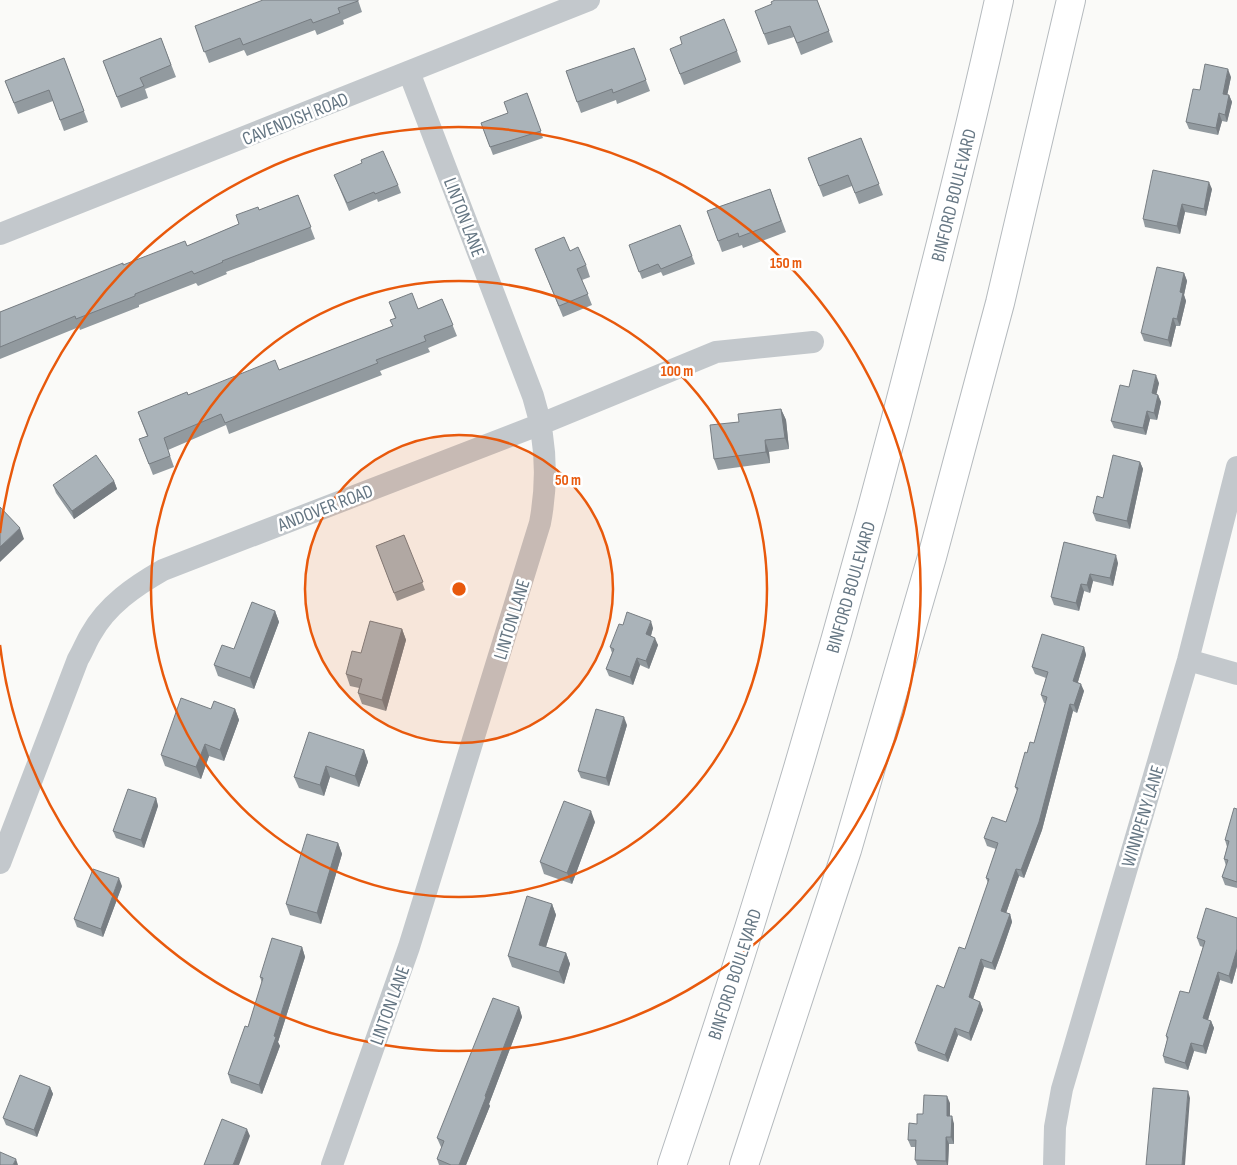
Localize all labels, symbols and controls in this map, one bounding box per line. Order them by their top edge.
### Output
street label: CAVENDISH ROAD [239,88,352,151]
street label: BINFORD BOULEVARD [927,127,982,264]
street label: LINTON LANE [438,175,489,260]
text: 150 m [770,254,802,273]
text: 100 m [661,362,693,381]
text: 50 m [555,471,581,490]
street label: ANDOVER ROAD [274,480,376,537]
street label: BINFORD BOULEVARD [822,519,881,656]
street label: LINTON LANE [489,576,536,662]
centre of rings [450,580,468,598]
street label: WINNPENY LANE [1117,763,1170,870]
street label: BINFORD BOULEVARD [703,906,767,1043]
street label: LINTON LANE [365,963,415,1048]

